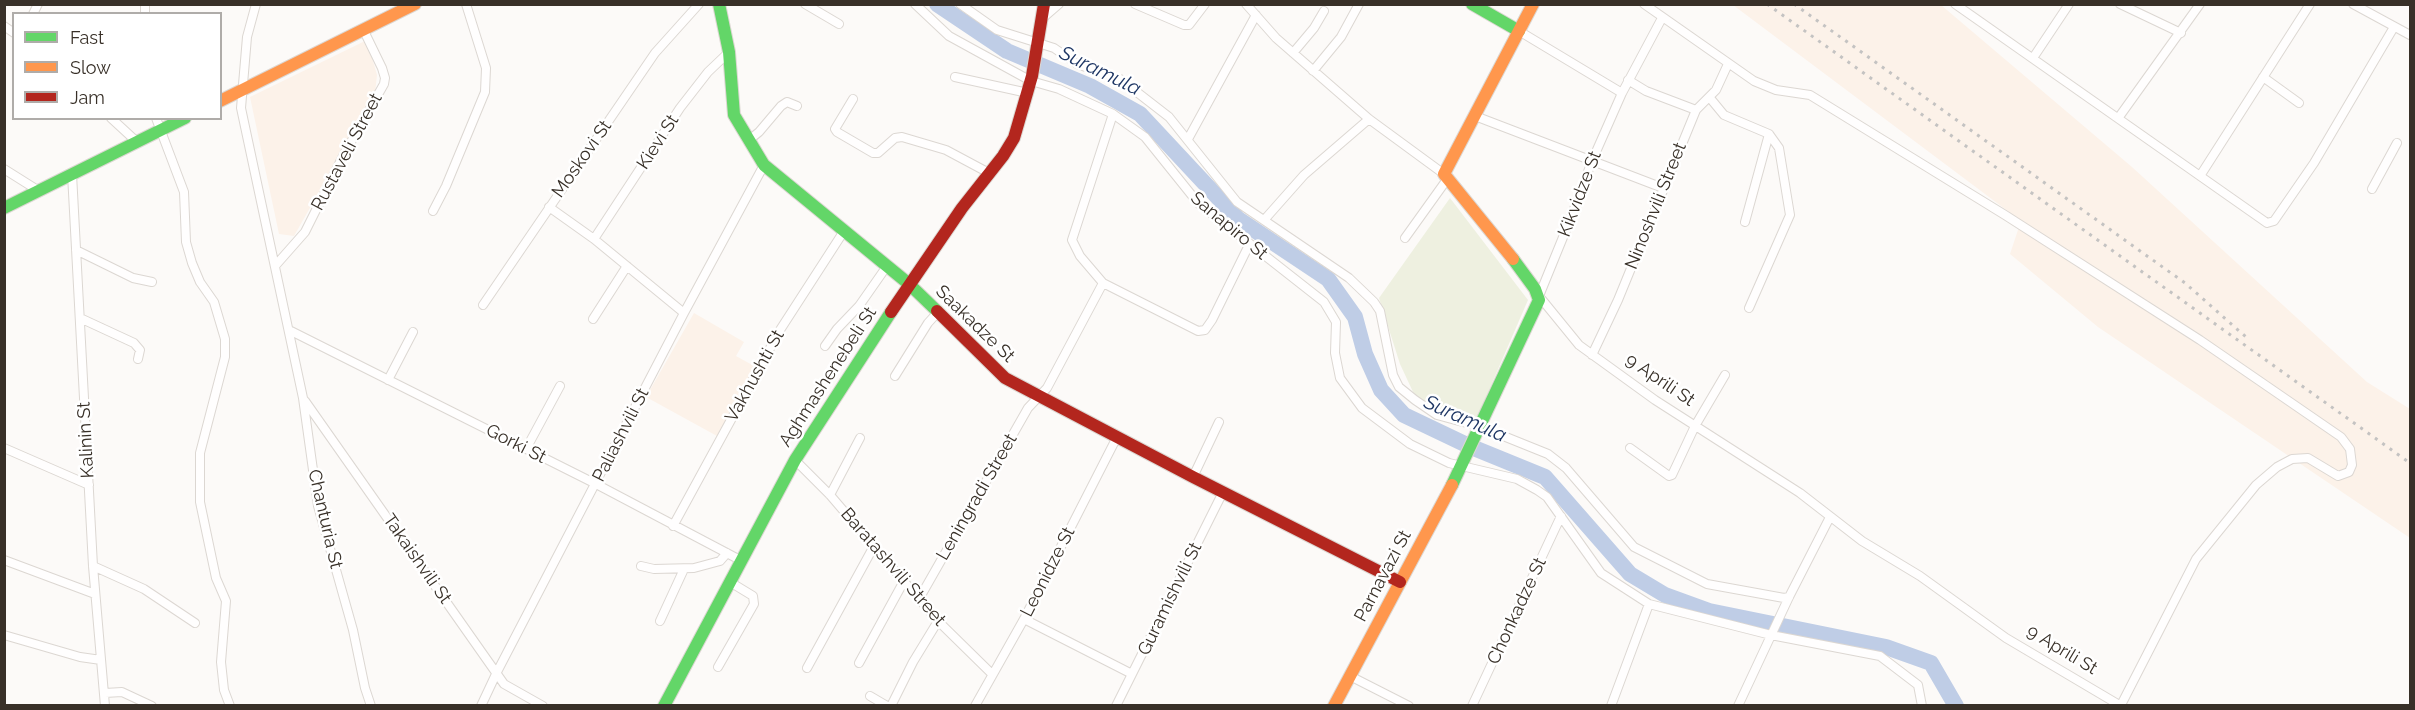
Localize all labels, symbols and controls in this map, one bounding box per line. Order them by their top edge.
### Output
legend [12,12,222,120]
text: Fast [70,27,104,48]
water label: Suramula [1055,41,1145,101]
text: Slow [70,57,111,78]
text: Jam [70,87,105,108]
street label: Rustaveli Street [307,90,387,214]
street label: Kievi St [632,111,684,173]
street label: Moskovi St [548,116,616,202]
street label: Ninoshvili Street [1621,139,1691,273]
street label: Kikvidze St [1554,148,1606,240]
street label: Sanapiro St [1186,187,1272,265]
street label: Saakadze St [931,281,1019,367]
street label: Aghmashenebeli St [775,303,881,451]
street label: Vakhushti St [721,326,789,426]
street label: 9 Aprili St [1621,349,1699,411]
street label: Paliashvili St [588,385,654,485]
water label: Suramula [1420,390,1510,448]
street label: Kalinin St [73,401,99,479]
street label: Gorki St [482,420,550,468]
street label: Leningradi Street [932,430,1022,564]
street label: Chanturia St [303,467,347,571]
street label: Baratashvili Street [836,504,950,630]
street label: Takaishvili St [378,510,456,608]
street label: Leonidze St [1016,524,1080,620]
street label: Parnavazi St [1350,527,1416,625]
street label: Guramishvili St [1133,539,1207,659]
street label: Chonkadze St [1483,554,1551,668]
street label: 9 Aprili St [2023,620,2101,680]

